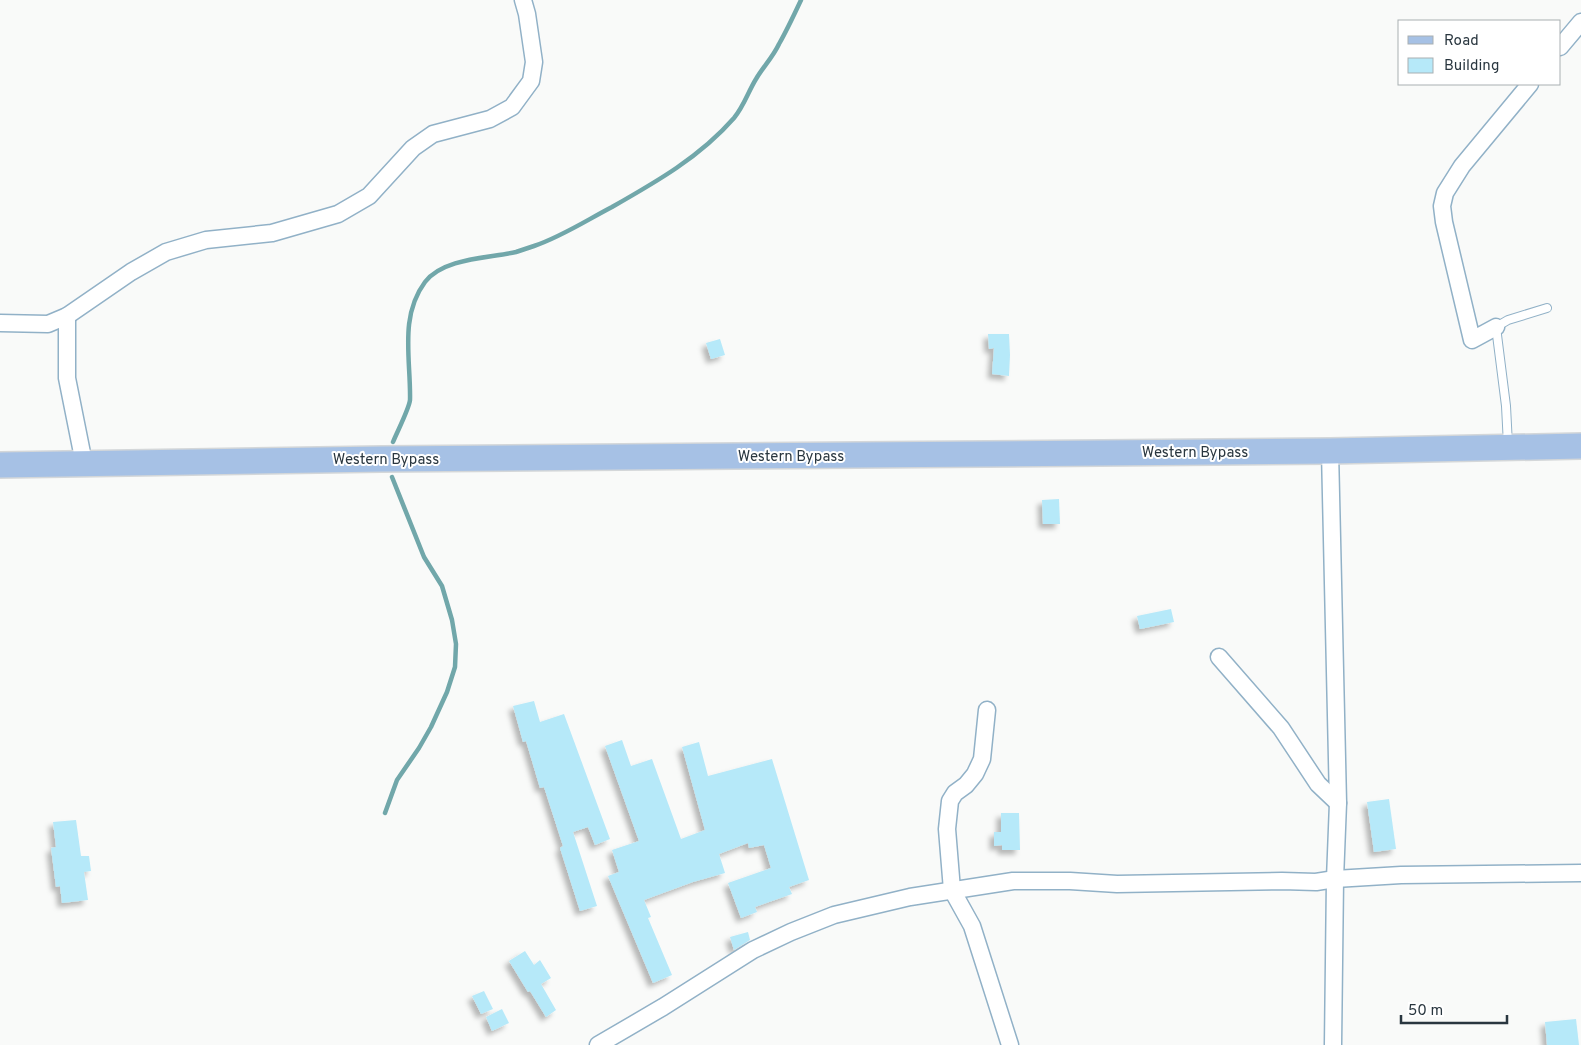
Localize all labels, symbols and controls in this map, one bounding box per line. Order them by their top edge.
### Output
legend [1398,20,1561,85]
text: Road [1444,32,1479,51]
text: Building [1444,57,1499,76]
street label: Western Bypass [1142,444,1248,463]
street label: Western Bypass [738,448,844,467]
street label: Western Bypass [333,451,439,470]
scale bar [1401,992,1507,1024]
text: 50 m [1408,1002,1443,1021]

